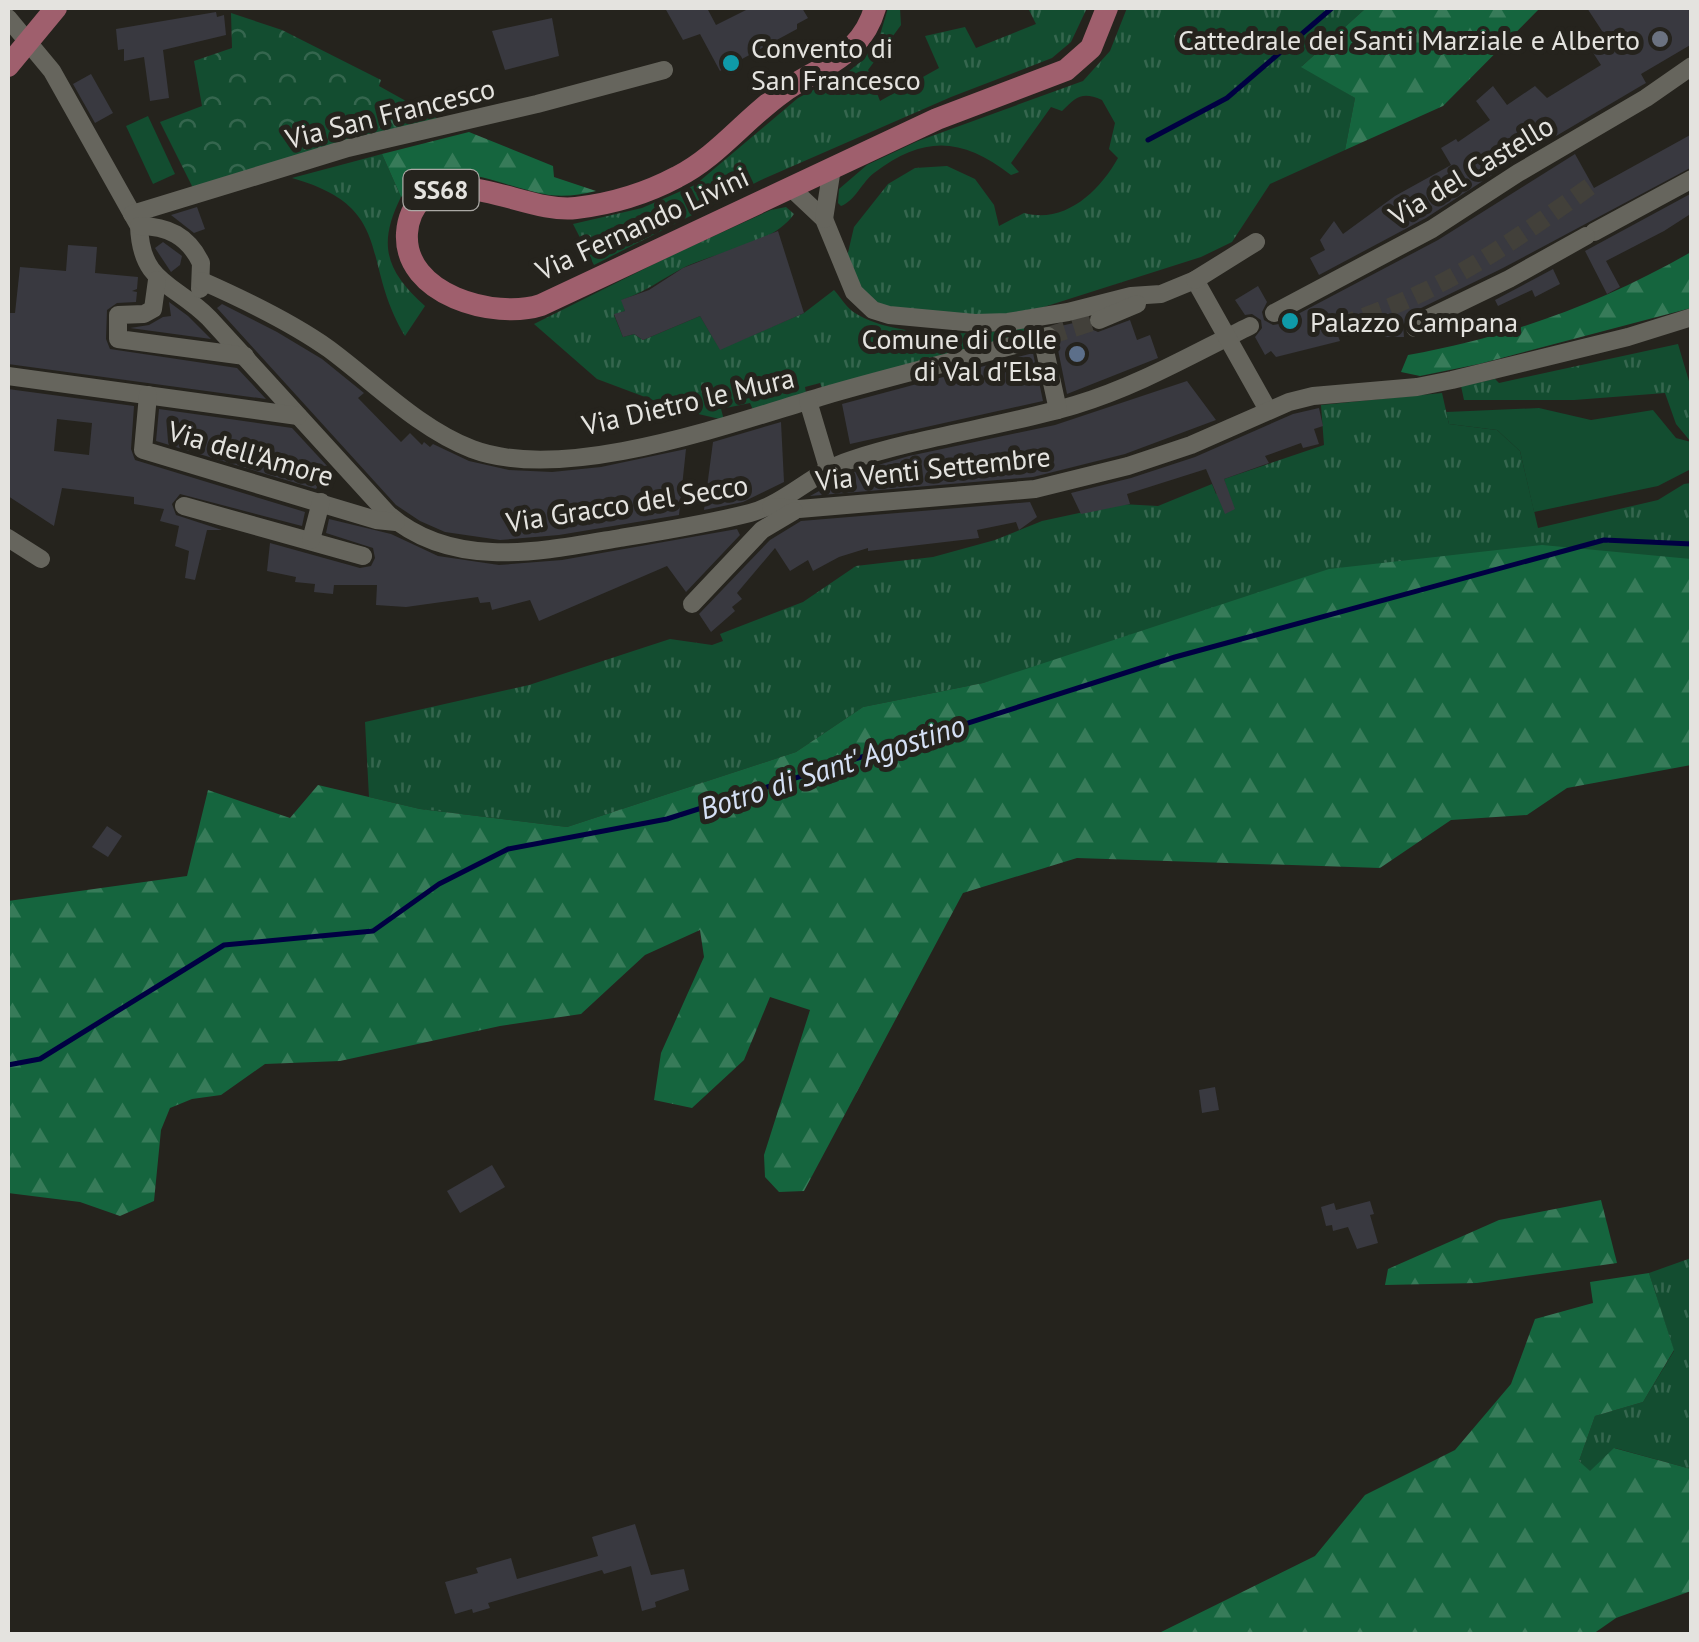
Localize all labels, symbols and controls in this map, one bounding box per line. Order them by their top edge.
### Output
place label: Cattedrale dei Santi Marziale e Alberto [1178,21,1640,58]
marker: Cattedrale dei Santi Marziale e Alberto [1649,28,1671,50]
place label: Convento di San Francesco [751,29,921,98]
marker: Convento di San Francesco [720,52,742,74]
street label: Via San Francesco [280,69,499,157]
street label: Via del Castello [1381,106,1560,234]
street label: Via Fernando Livini [529,157,754,289]
road number: SS68 [404,170,478,210]
place label: Palazzo Campana [1310,303,1518,340]
marker: Palazzo Campana [1279,310,1301,332]
place label: Comune di Colle di Val d'Elsa [862,320,1057,389]
marker: Comune di Colle di Val d'Elsa [1066,343,1088,365]
street label: Via Dietro le Mura [577,359,798,444]
street label: Via dell'Amore [163,411,338,494]
street label: Via Venti Settembre [813,437,1052,499]
street label: Via Gracco del Secco [502,466,751,541]
water label: Botro di Sant' Agostino [694,705,970,827]

